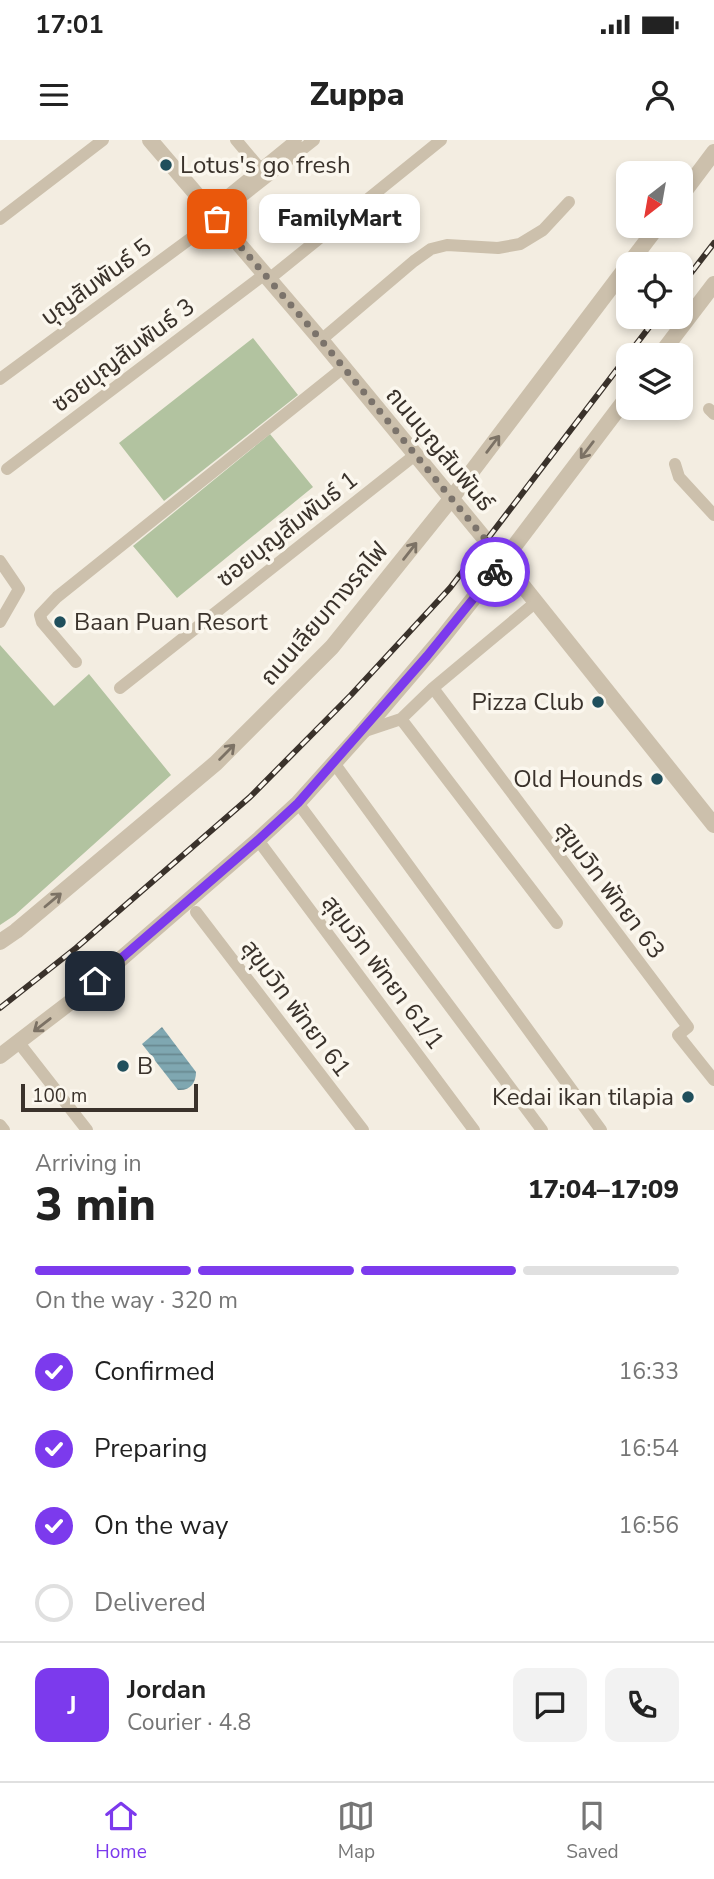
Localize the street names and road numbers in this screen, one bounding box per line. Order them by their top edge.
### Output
street label: บุญสัมพันธ์ 5 [34,231,158,333]
street label: ซอยบุญสัมพันธ์ 3 [45,291,201,419]
street label: ถนนบุญสัมพันธ์ [379,380,502,518]
street label: ซอยบุญสัมพันธ์ 1 [210,464,364,594]
street label: ถนนเลียบทางรถไฟ [253,536,395,692]
street label: สุขุมวิท พัทยา 63 [548,815,672,965]
street label: สุขุมวิท พัทยา 61/1 [314,888,452,1056]
street label: สุขุมวิท พัทยา 61 [234,933,358,1083]

